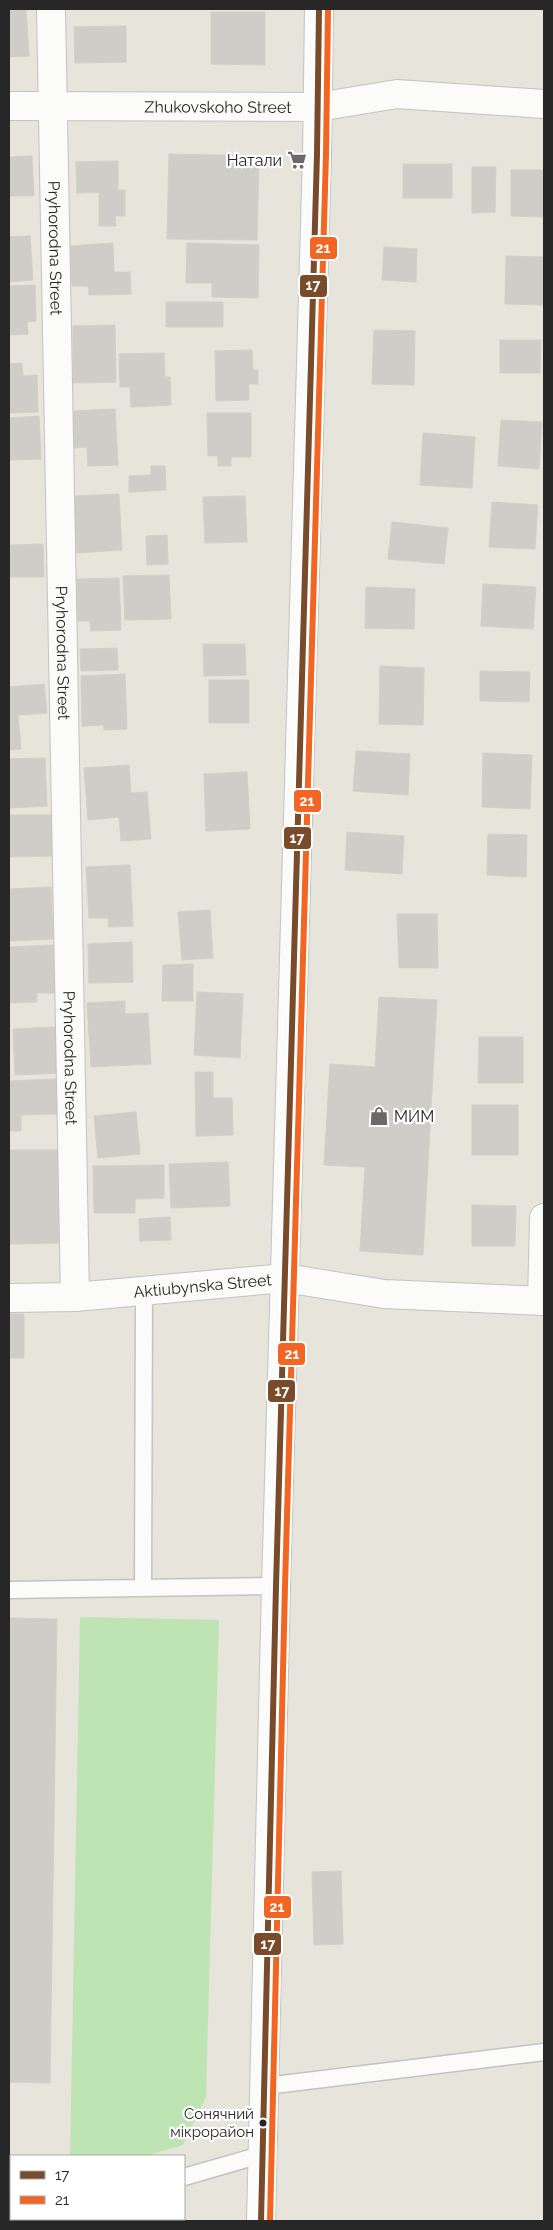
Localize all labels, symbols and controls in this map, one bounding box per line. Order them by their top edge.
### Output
street label: Zhukovskoho Street [144,97,292,116]
supermarket icon: Натали [286,149,308,171]
place label: Натали [227,151,282,170]
street label: Pryhorodna Street [45,181,66,316]
line badge: 21 [309,236,338,260]
text: 21 [316,240,330,256]
line badge: 17 [299,274,328,298]
text: 17 [306,277,321,293]
street label: Pryhorodna Street [52,585,74,721]
line badge: 21 [293,789,322,813]
text: 21 [300,793,314,809]
line badge: 17 [283,826,312,850]
text: 17 [290,830,305,846]
street label: Pryhorodna Street [60,990,81,1126]
shop icon: МИМ [368,1105,390,1127]
place label: МИМ [394,1107,434,1126]
street label: Aktiubynska Street [133,1270,273,1301]
line badge: 21 [277,1342,306,1366]
text: 21 [285,1346,299,1362]
line badge: 17 [267,1379,296,1403]
text: 17 [275,1383,290,1399]
line badge: 21 [263,1895,292,1919]
text: 21 [270,1899,284,1915]
line badge: 17 [253,1932,282,1956]
text: 17 [261,1936,276,1952]
place label: Сонячний мікрорайон [170,2105,254,2141]
marker: Сонячний мікрорайон [258,2118,268,2128]
legend [10,2155,185,2220]
text: 17 [55,2166,69,2184]
text: 21 [55,2191,70,2209]

